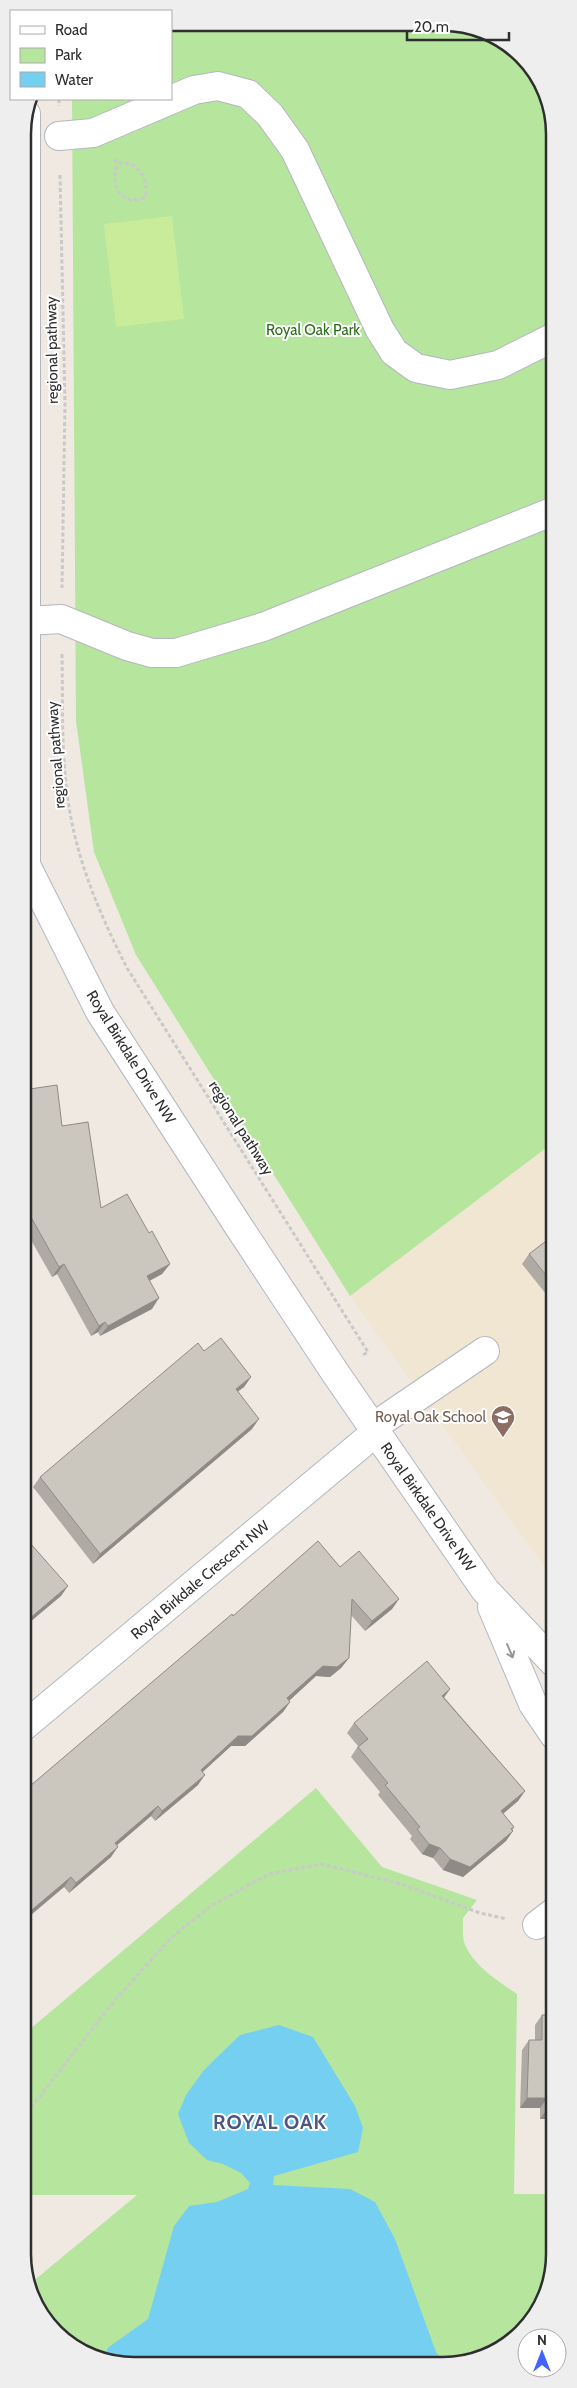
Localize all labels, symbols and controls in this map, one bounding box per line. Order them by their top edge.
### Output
legend [10,10,172,100]
scale bar [407,10,510,42]
text: 20 m [414,18,449,36]
text: Road [55,21,88,39]
text: Park [55,46,82,64]
text: Water [55,71,93,89]
street label: regional pathway [42,296,62,404]
park label: Royal Oak Park [266,321,360,339]
street label: regional pathway [43,700,69,809]
street label: Royal Birkdale Drive NW [83,987,180,1128]
street label: regional pathway [205,1078,277,1179]
school or university icon: Royal Oak School [490,1404,516,1438]
place label: Royal Oak School [375,1408,486,1426]
street label: Royal Birkdale Drive NW [377,1439,480,1576]
street label: Royal Birkdale Crescent NW [127,1516,273,1643]
one-way arrow [506,1643,516,1658]
district label: ROYAL OAK [213,2110,327,2134]
north arrow [517,2328,567,2378]
text: N [537,2331,547,2349]

